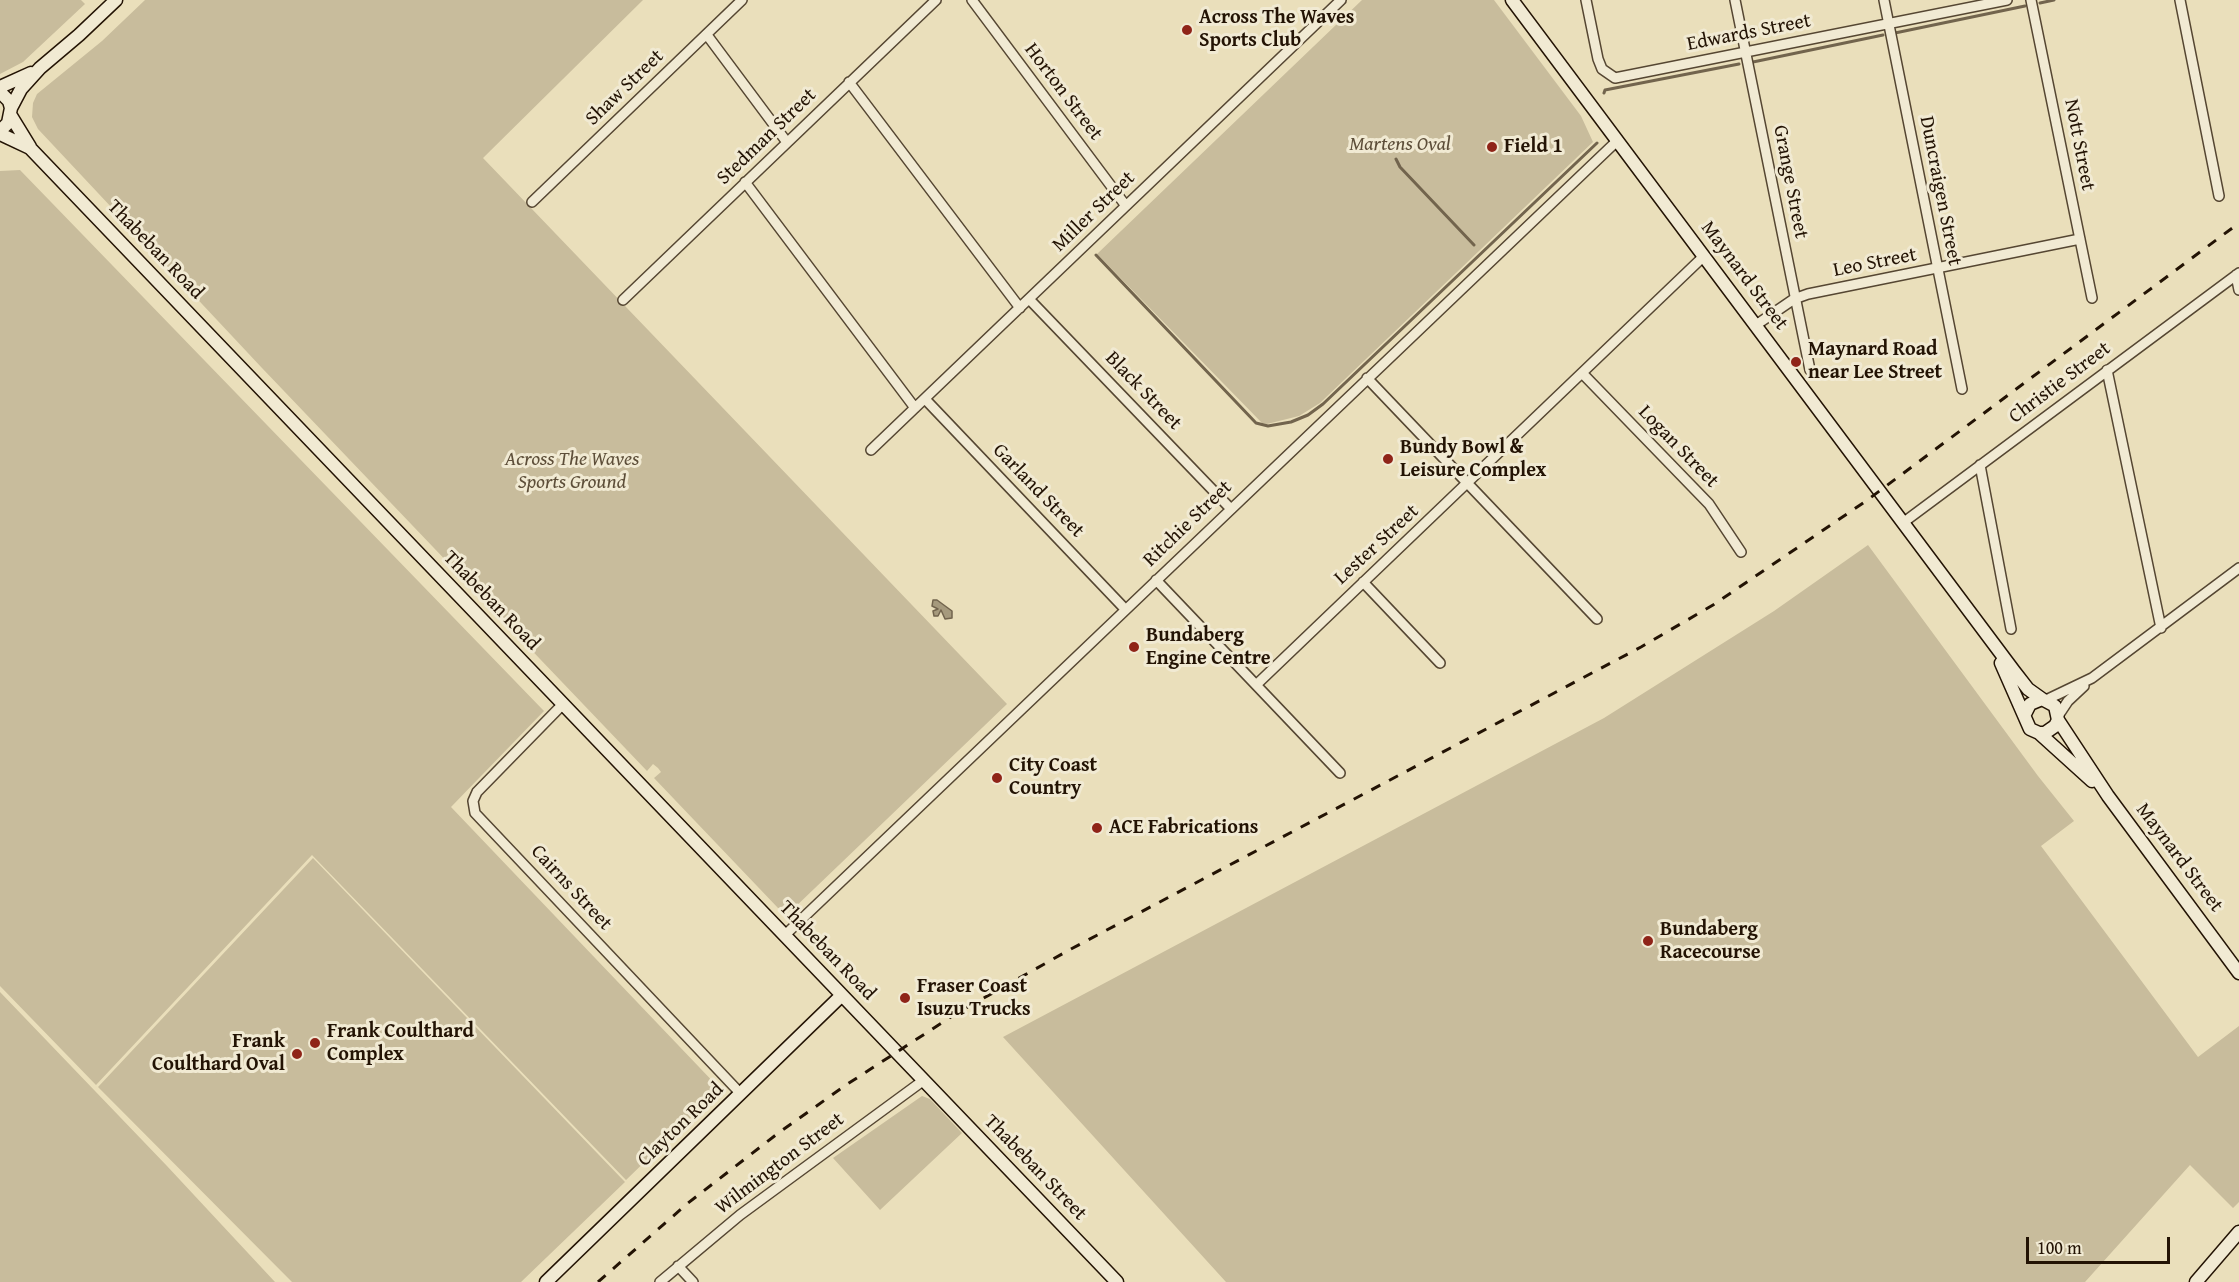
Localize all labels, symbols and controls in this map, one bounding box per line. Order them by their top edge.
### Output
place label: Across The Waves Sports Club [1199,6,1354,53]
street label: Edwards Street [1685,9,1813,57]
marker: Across The Waves Sports Club [1180,23,1194,37]
street label: Horton Street [1019,39,1107,145]
street label: Shaw Street [581,45,669,131]
street label: Stedman Street [712,84,822,190]
street label: Nott Street [2058,97,2100,193]
street label: Duncraigen Street [1914,114,1966,268]
street label: Grange Street [1767,123,1813,241]
park label: Martens Oval [1349,133,1451,157]
place label: Field 1 [1504,135,1563,159]
marker: Field 1 [1485,140,1499,154]
street label: Miller Street [1048,167,1140,257]
street label: Thabeban Road [102,195,208,305]
street label: Maynard Street [1695,217,1793,335]
street label: Leo Street [1831,243,1919,283]
street label: Christie Street [2004,337,2116,429]
place label: Maynard Road near Lee Street [1808,338,1942,385]
street label: Black Street [1100,347,1186,435]
marker: Maynard Road near Lee Street [1789,355,1803,369]
street label: Logan Street [1633,401,1723,493]
place label: Bundy Bowl & Leisure Complex [1400,436,1546,483]
street label: Garland Street [987,439,1089,543]
park label: Across The Waves Sports Ground [505,448,639,495]
marker: Bundy Bowl & Leisure Complex [1381,452,1395,466]
street label: Ritchie Street [1139,476,1237,572]
street label: Lester Street [1330,500,1424,590]
street label: Thabeban Road [438,546,544,656]
place label: Bundaberg Engine Centre [1146,624,1271,671]
marker: Bundaberg Engine Centre [1127,640,1141,654]
place label: City Coast Country [1009,754,1097,801]
marker: City Coast Country [990,771,1004,785]
street label: Maynard Street [2130,799,2228,917]
place label: ACE Fabrications [1109,816,1258,840]
marker: ACE Fabrications [1090,821,1104,835]
street label: Cairns Street [525,840,617,936]
street label: Thabeban Road [774,896,880,1006]
place label: Bundaberg Racecourse [1660,918,1761,965]
marker: Bundaberg Racecourse [1641,934,1655,948]
place label: Fraser Coast Isuzu Trucks [917,975,1031,1022]
marker: Fraser Coast Isuzu Trucks [898,991,912,1005]
place label: Frank Coulthard Complex [327,1020,474,1067]
place label: Frank Coulthard Oval [152,1030,285,1077]
marker: Frank Coulthard Complex [308,1036,322,1050]
marker: Frank Coulthard Oval [290,1047,304,1061]
street label: Clayton Road [633,1078,729,1172]
street label: Wilmington Street [711,1108,849,1220]
street label: Thabeban Street [979,1110,1091,1226]
scale bar [2029,1225,2173,1263]
text: 100 m [2037,1234,2082,1261]

